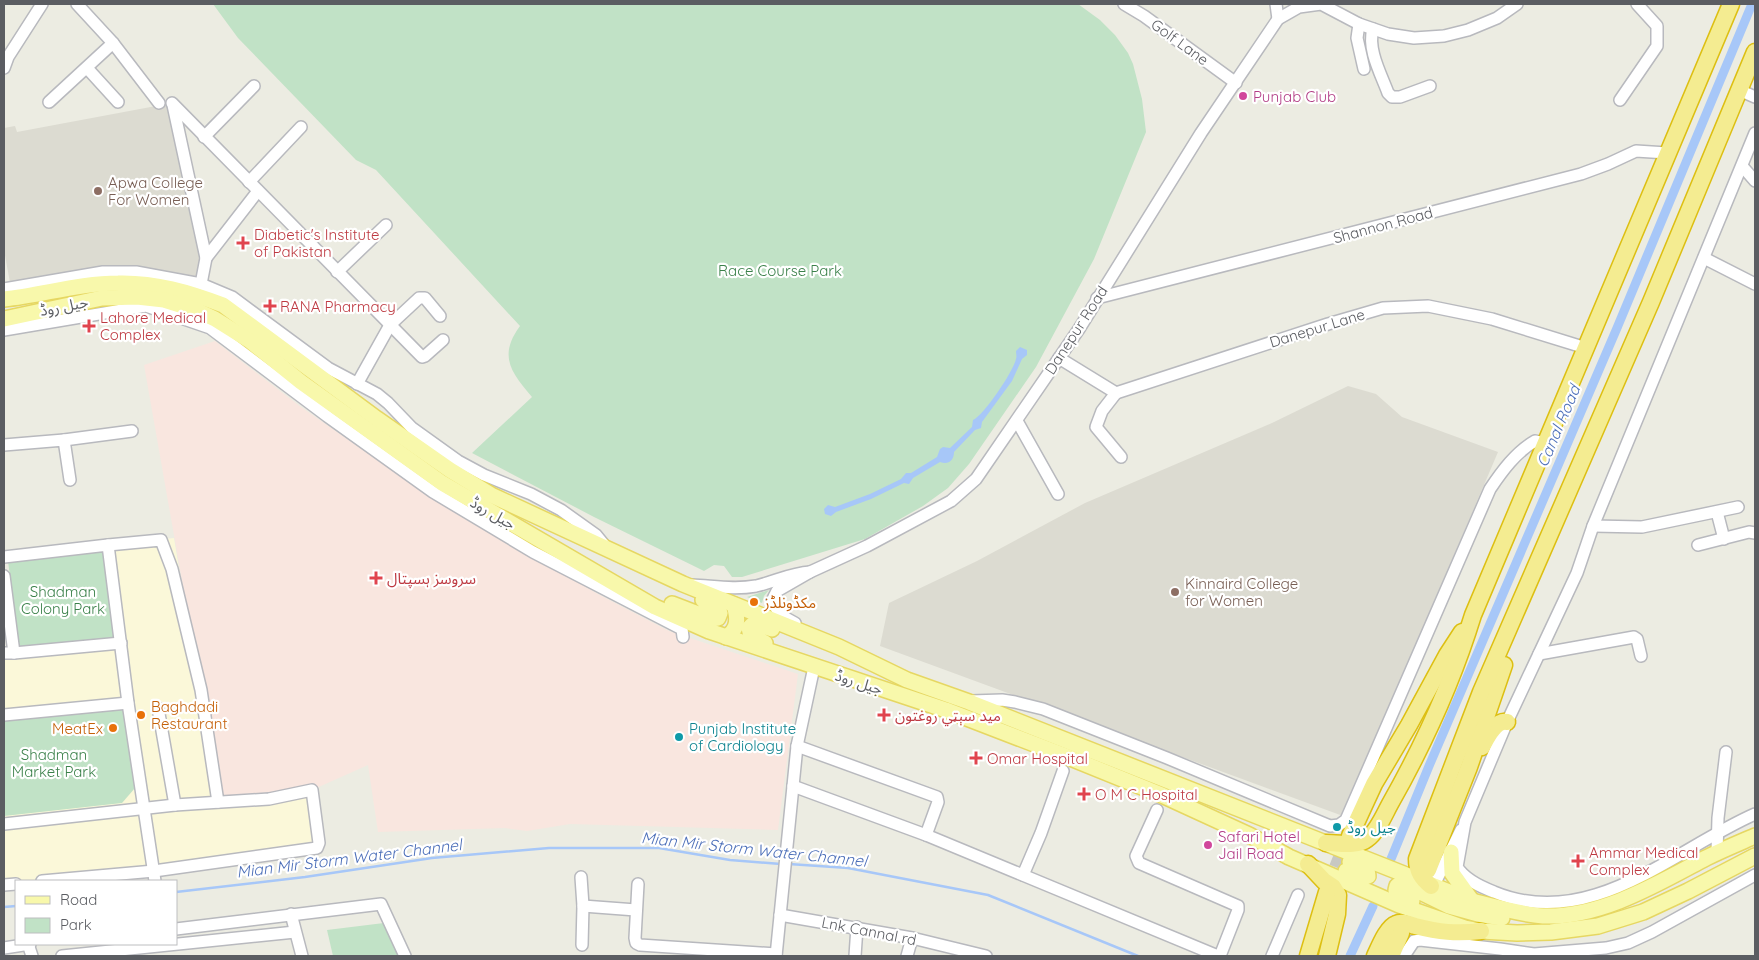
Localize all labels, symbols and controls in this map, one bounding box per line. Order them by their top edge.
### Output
street label: Golf Lane [1147,15,1213,69]
place label: Punjab Club [1253,87,1336,106]
marker: Punjab Club [1237,90,1249,102]
place label: Apwa College For Women [108,173,203,209]
marker: Apwa College For Women [92,185,104,197]
street label: Shannon Road [1331,203,1435,247]
place label: Diabetic's Institute of Pakistan [254,225,380,261]
marker: Diabetic's Institute of Pakistan [236,236,250,250]
park label: Race Course Park [718,261,842,280]
street label: Danepur Road [1040,282,1112,378]
street label: جیل روڈ [38,292,90,320]
place label: RANA Pharmacy [280,297,396,316]
marker: RANA Pharmacy [264,300,276,312]
street label: Danepur Lane [1267,304,1367,352]
place label: Lahore Medical Complex [100,308,206,344]
marker: Lahore Medical Complex [82,319,96,333]
water label: Canal Road [1532,380,1585,470]
street label: جیل روڈ [467,493,519,534]
place label: سروسز ہسپتال [387,569,476,589]
marker: سروسز ہسپتال [369,571,383,585]
place label: Kinnaird College for Women [1185,574,1298,610]
park label: Shadman Colony Park [21,582,105,618]
marker: Kinnaird College for Women [1169,586,1181,598]
place label: مکڈونلڈز [763,593,816,612]
marker: مکڈونلڈز [748,596,760,608]
street label: جیل روڈ [833,665,885,699]
place label: Baghdadi Restaurant [151,697,228,733]
place label: مید سېټي روغتون [895,706,1001,727]
marker: مید سېټي روغتون [877,708,891,722]
marker: Baghdadi Restaurant [135,709,147,721]
place label: MeatEx [52,719,103,738]
place label: Punjab Institute of Cardiology [689,719,796,755]
marker: MeatEx [107,722,119,734]
marker: Punjab Institute of Cardiology [673,731,685,743]
park label: Shadman Market Park [12,745,96,781]
place label: Omar Hospital [987,749,1088,768]
marker: Omar Hospital [969,751,983,765]
place label: O M C Hospital [1095,785,1198,804]
marker: O M C Hospital [1077,787,1091,801]
place label: جیل روڈ [1347,818,1396,837]
marker: جیل روڈ [1331,821,1343,833]
water label: Mian Mir Storm Water Channel [640,827,870,871]
place label: Safari Hotel Jail Road [1218,827,1300,863]
water label: Mian Mir Storm Water Channel [235,834,465,882]
marker: Safari Hotel Jail Road [1202,839,1214,851]
place label: Ammar Medical Complex [1589,843,1699,879]
marker: Ammar Medical Complex [1571,854,1585,868]
legend [15,880,178,945]
text: Road [60,890,97,909]
street label: Lnk Cannal rd [820,912,918,950]
text: Park [60,915,92,934]

